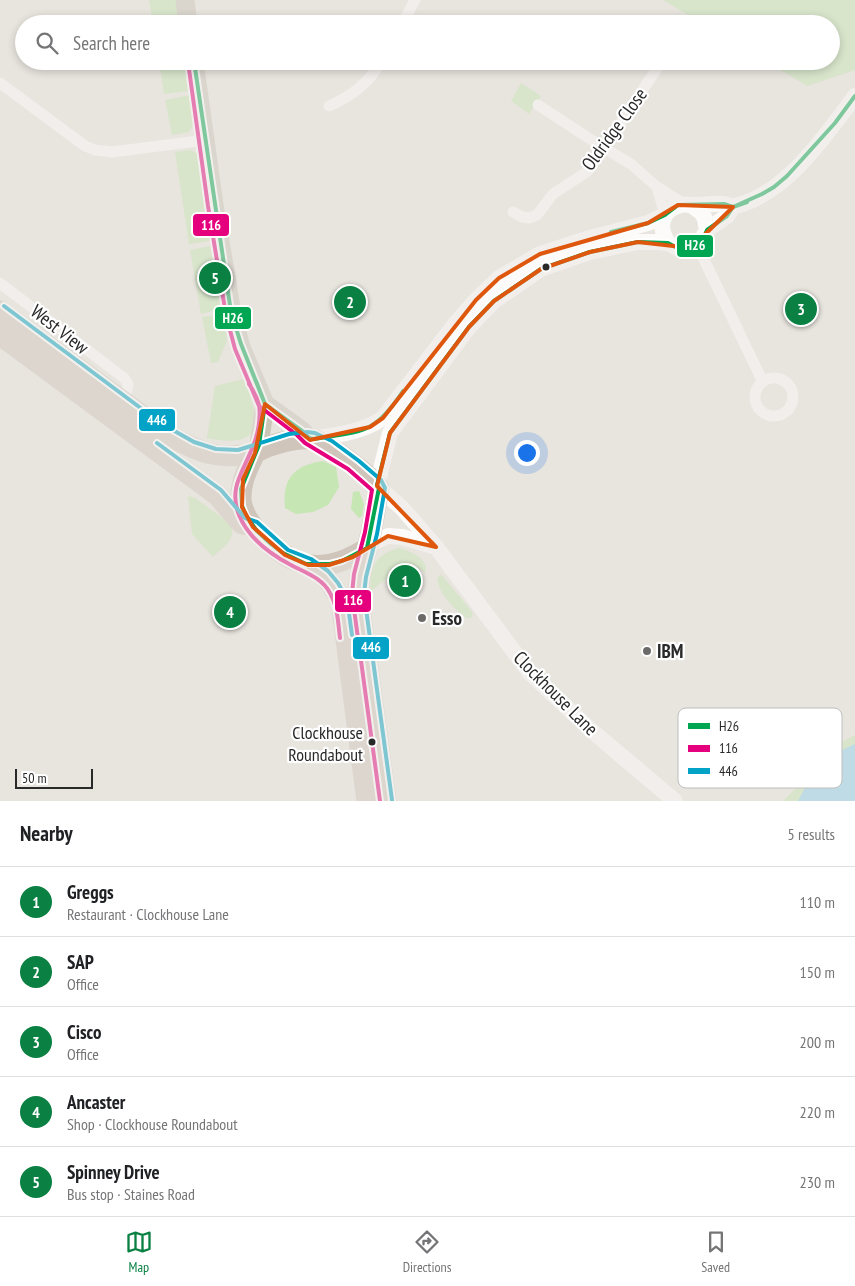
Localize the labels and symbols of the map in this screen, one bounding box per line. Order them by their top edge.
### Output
street label: Oldridge Close [576,83,652,175]
line badge: 116 [192,213,230,237]
text: 116 [201,216,221,234]
line badge: H26 [676,234,714,258]
text: H26 [685,236,706,254]
pin: 5 [199,259,231,297]
unlabelled marker [541,262,551,272]
pin: 2 [334,283,366,321]
pin: 3 [785,290,817,328]
street label: West View [26,299,94,360]
line badge: H26 [214,306,252,330]
text: H26 [223,309,244,327]
line badge: 446 [138,408,176,432]
text: 446 [147,411,167,429]
your location [514,440,540,466]
pin: 1 [389,562,421,600]
line badge: 116 [334,589,372,613]
text: 116 [343,591,363,609]
pin: 4 [214,593,246,631]
place label: Esso [432,606,462,630]
marker: Esso [416,612,428,624]
line badge: 446 [352,636,390,660]
text: 446 [361,638,381,656]
place label: IBM [657,639,683,663]
marker: IBM [641,645,653,657]
street label: Clockhouse Lane [509,646,603,740]
legend [678,708,842,788]
text: H26 [719,717,739,735]
place label: Clockhouse Roundabout [288,721,363,766]
marker: Clockhouse Roundabout [367,737,377,747]
text: 116 [719,739,738,757]
text: 446 [719,762,738,780]
scale bar [15,766,92,789]

